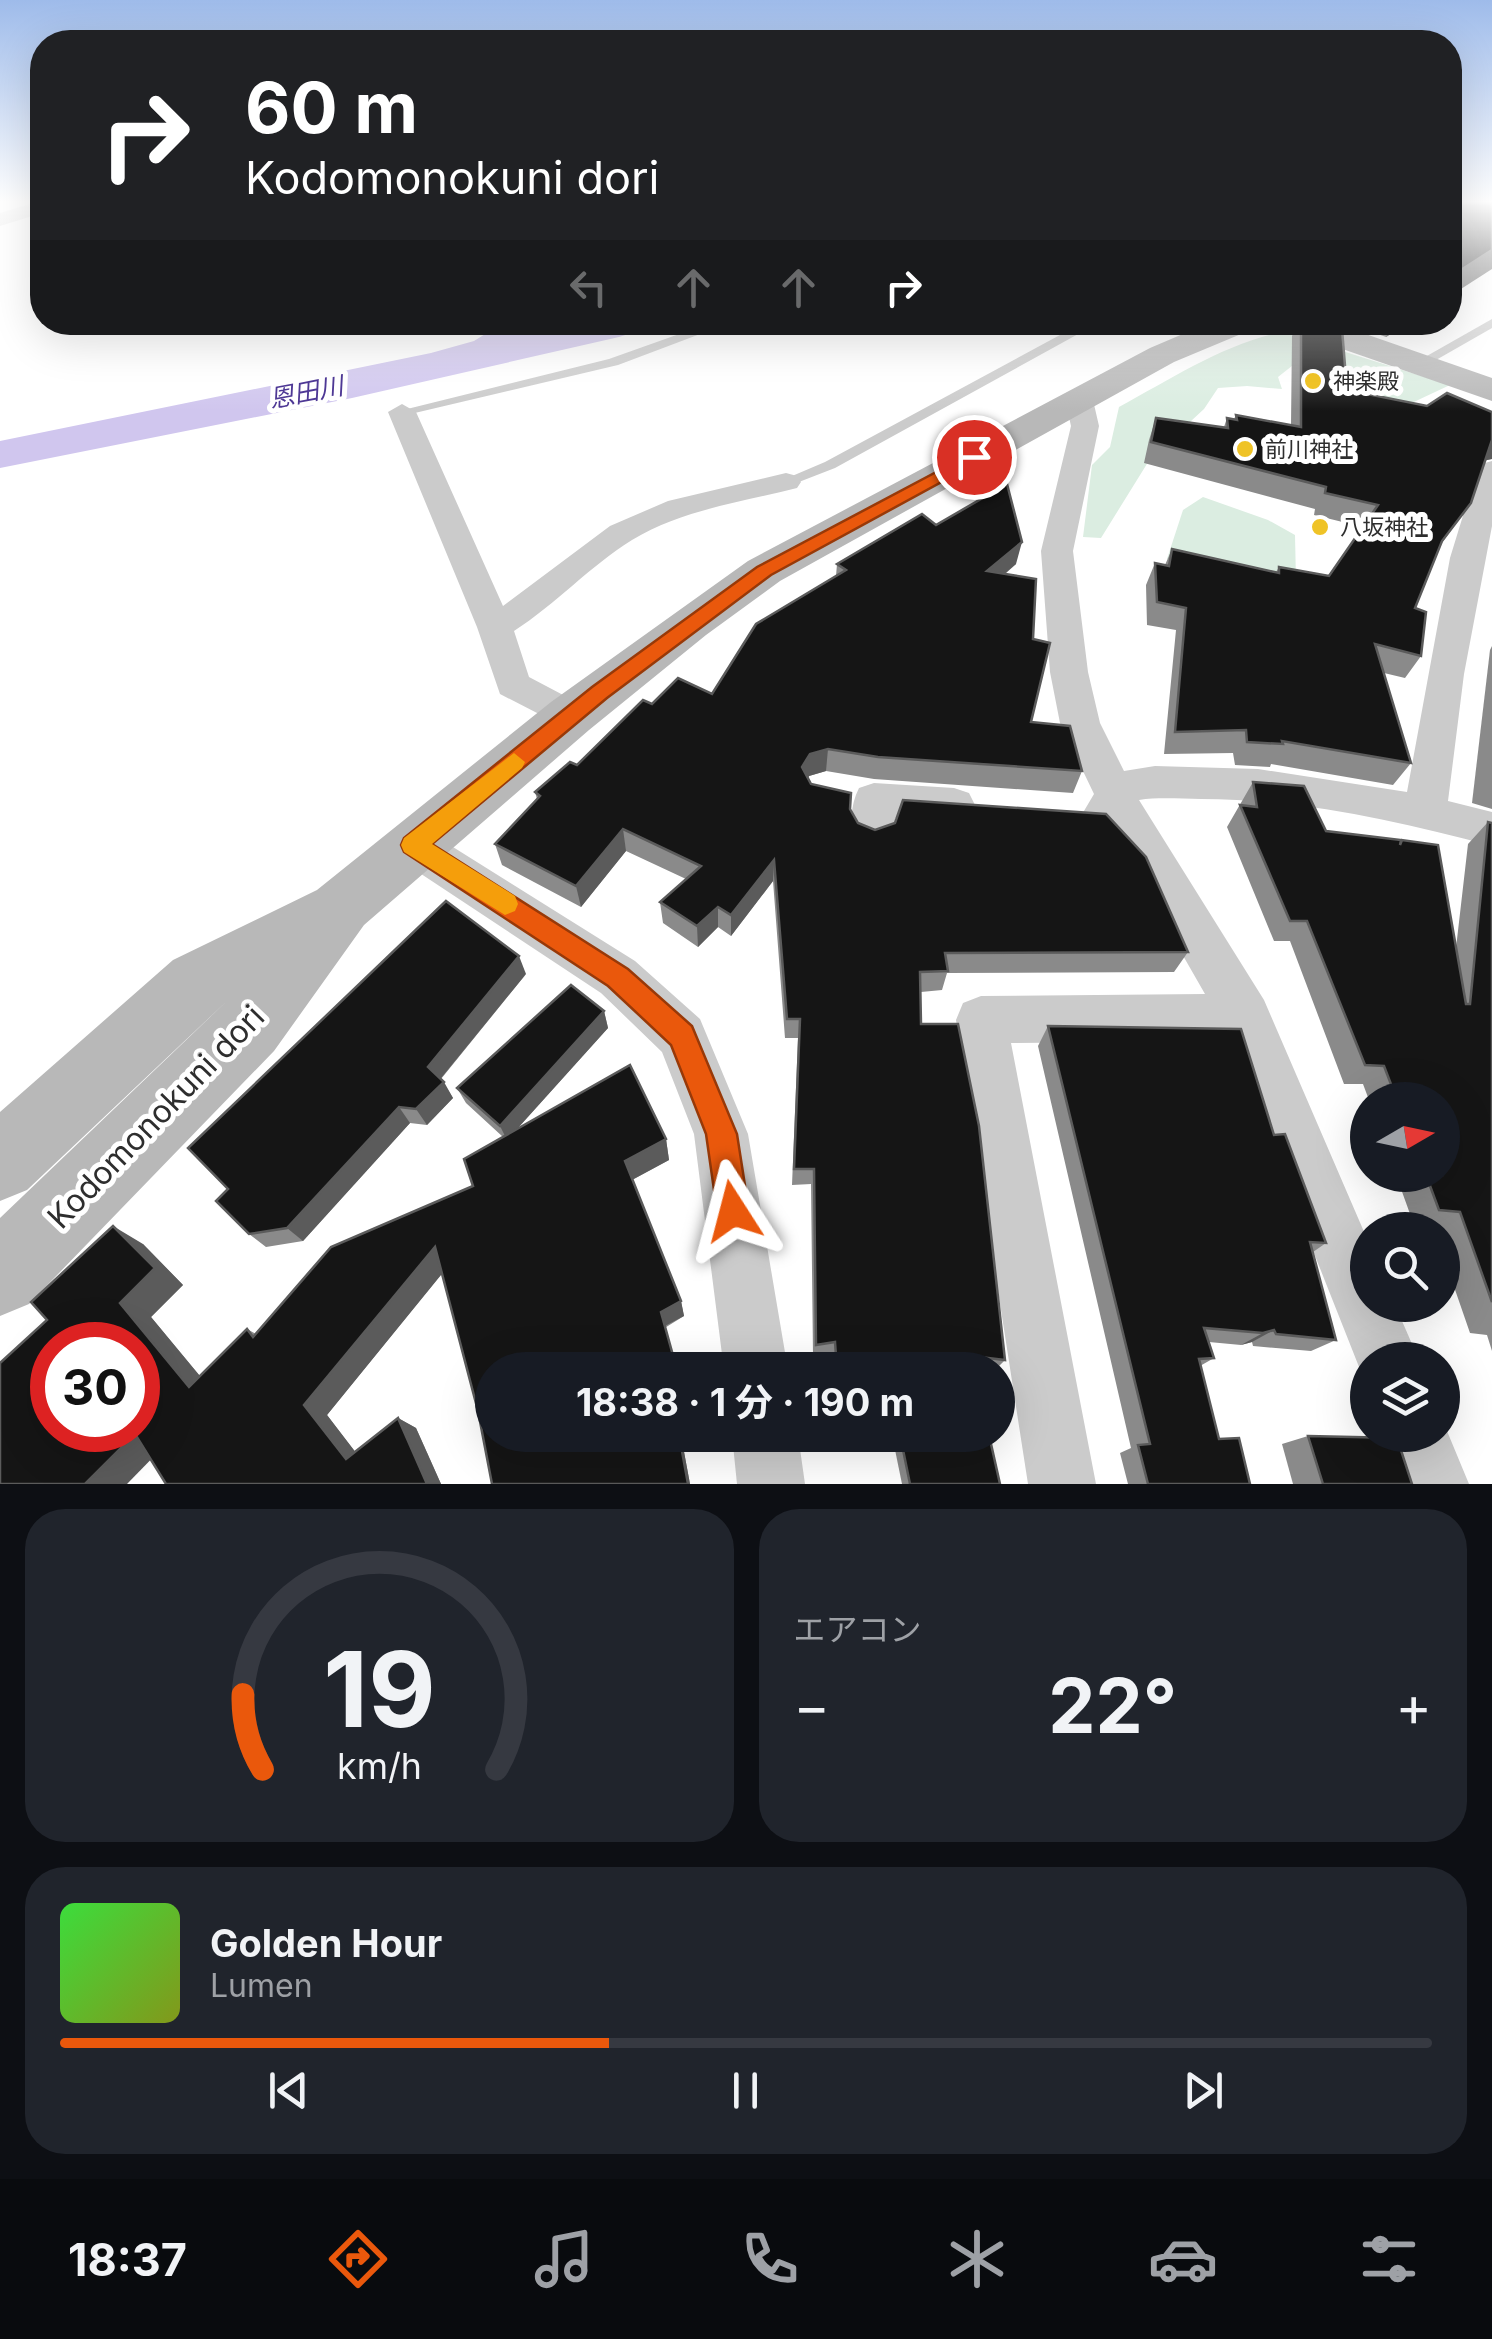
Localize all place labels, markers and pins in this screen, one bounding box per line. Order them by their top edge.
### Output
place label: 神楽殿 [1333,368,1399,394]
marker: 神楽殿 [1302,370,1324,392]
pin [932,415,1017,500]
place label: 前川神社 [1265,436,1353,462]
marker: 前川神社 [1234,438,1256,460]
place label: 八坂神社 [1340,514,1428,540]
marker: 八坂神社 [1309,516,1331,538]

